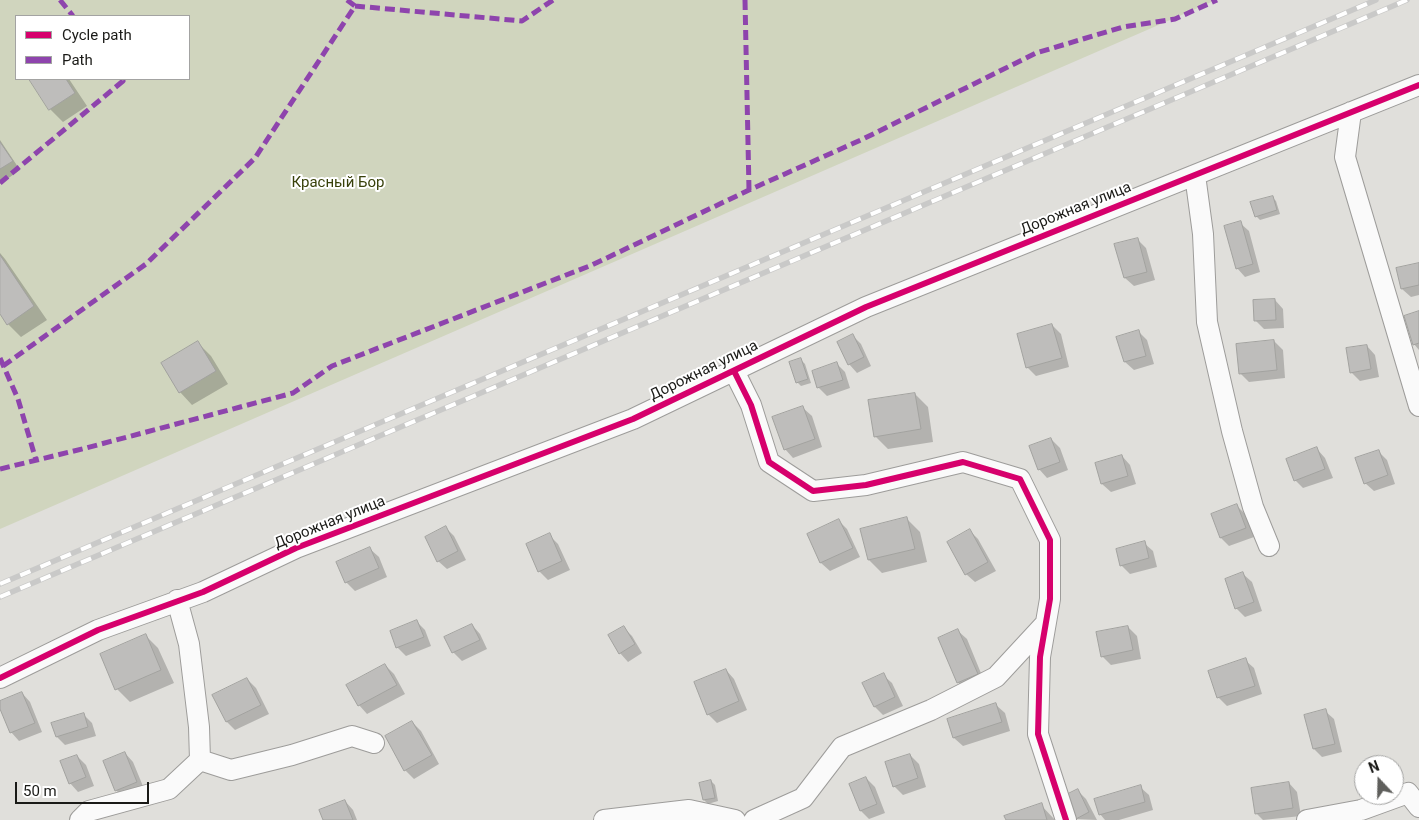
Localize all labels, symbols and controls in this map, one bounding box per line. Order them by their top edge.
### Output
legend [15,15,190,80]
text: Cycle path [62,26,132,44]
text: Path [62,51,93,69]
park label: Красный Бор [291,174,385,192]
street label: Дорожная улица [1018,179,1134,239]
street label: Дорожная улица [647,337,761,405]
street label: Дорожная улица [272,493,388,553]
north arrow [1354,755,1404,805]
text: N [1366,758,1381,776]
scale bar [18,772,151,804]
text: 50 m [23,782,57,800]

